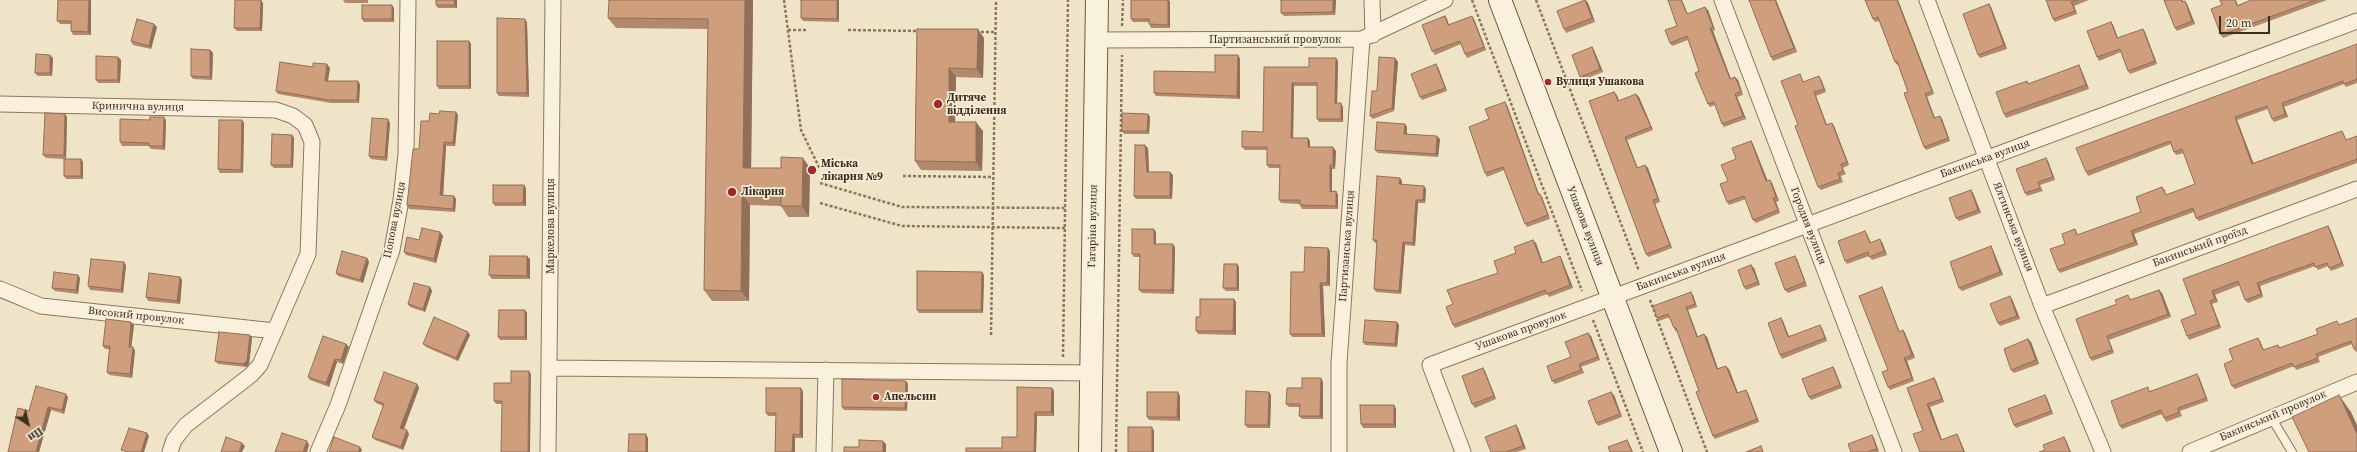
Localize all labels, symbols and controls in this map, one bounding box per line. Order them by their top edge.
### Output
scale bar [2221,8,2272,34]
text: 20 m [2226,15,2252,31]
street label: Партизанський провулок [1209,33,1341,47]
place label: Вулиця Ушакова [1556,75,1644,89]
marker: Вулиця Ушакова [1543,77,1553,87]
place label: Дитяче відділення [947,91,1007,117]
marker: Дитяче відділення [932,98,944,110]
street label: Кринична вулиця [92,100,184,114]
street label: Бакинська вулиця [1938,137,2032,181]
place label: Міська лікарня №9 [821,157,883,183]
marker: Міська лікарня №9 [806,164,818,176]
street label: Маркелова вулиця [544,178,558,274]
street label: Ялтинська вулиця [1990,180,2036,274]
street label: Попова вулиця [381,181,409,259]
street label: Гагаріна вулиця [1086,184,1100,268]
street label: Ушакова вулиця [1564,184,1606,268]
place label: Лікарня [741,185,784,199]
street label: Городня вулиця [1787,185,1829,267]
marker: Лікарня [726,186,738,198]
street label: Партизанська вулиця [1337,190,1357,302]
street label: Бакинський проїзд [2151,224,2249,270]
street label: Бакинська вулиця [1634,250,1728,294]
street label: Високий провулок [87,304,185,328]
street label: Ушакова провулок [1474,308,1568,354]
street label: Бакинський провулок [2218,388,2328,444]
place label: Апельсин [884,390,936,404]
marker: Апельсин [871,392,881,402]
north arrow [8,404,48,444]
text: Пн [25,424,46,445]

